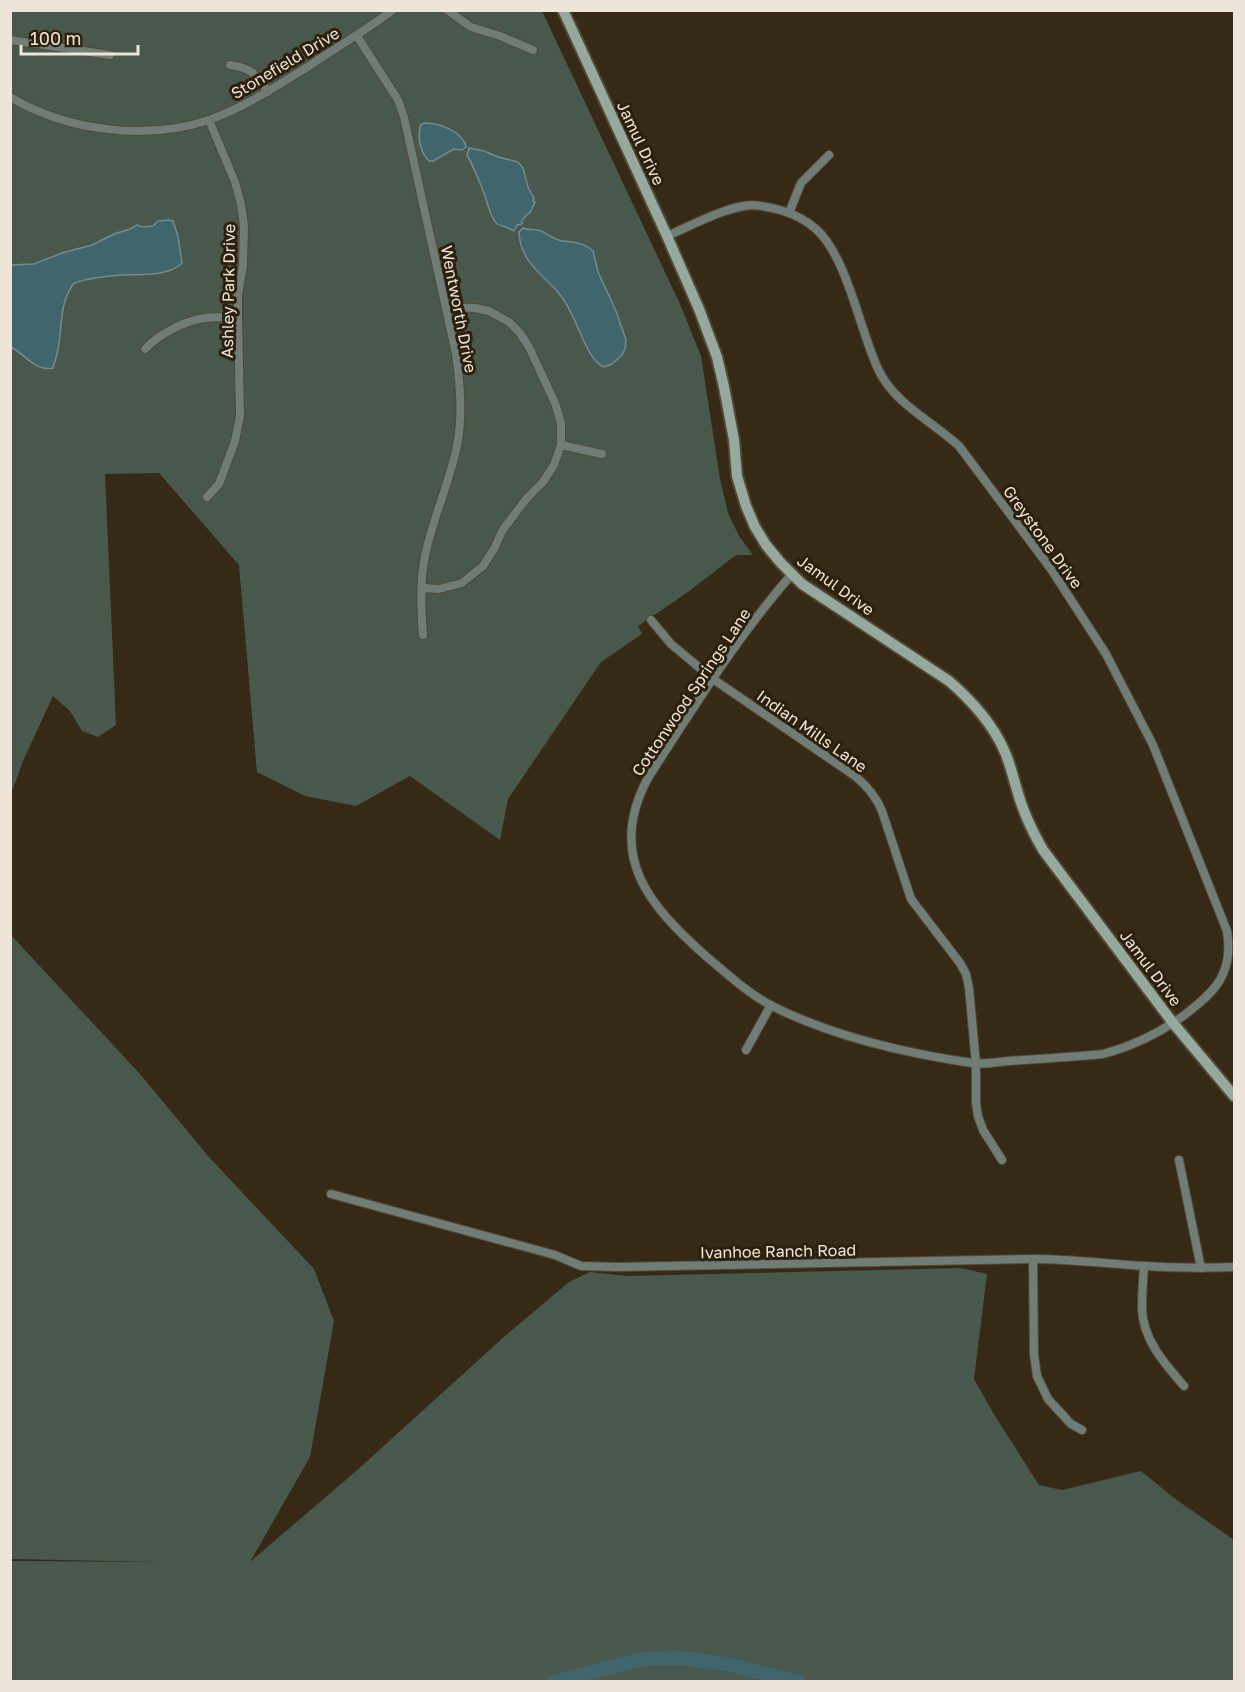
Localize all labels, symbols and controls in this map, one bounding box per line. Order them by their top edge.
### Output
scale bar [21,18,138,56]
street label: Stonefield Drive [227,23,343,103]
text: 100 m [30,27,81,49]
street label: Jamul Drive [613,98,669,188]
street label: Ashley Park Drive [217,224,239,358]
street label: Wentworth Drive [437,244,481,374]
street label: Greystone Drive [999,482,1087,592]
street label: Jamul Drive [794,550,878,620]
street label: Cottonwood Springs Lane [627,604,755,780]
street label: Indian Mills Lane [753,685,871,777]
street label: Jamul Drive [1116,926,1186,1010]
street label: Ivanhoe Ranch Road [700,1240,856,1262]

